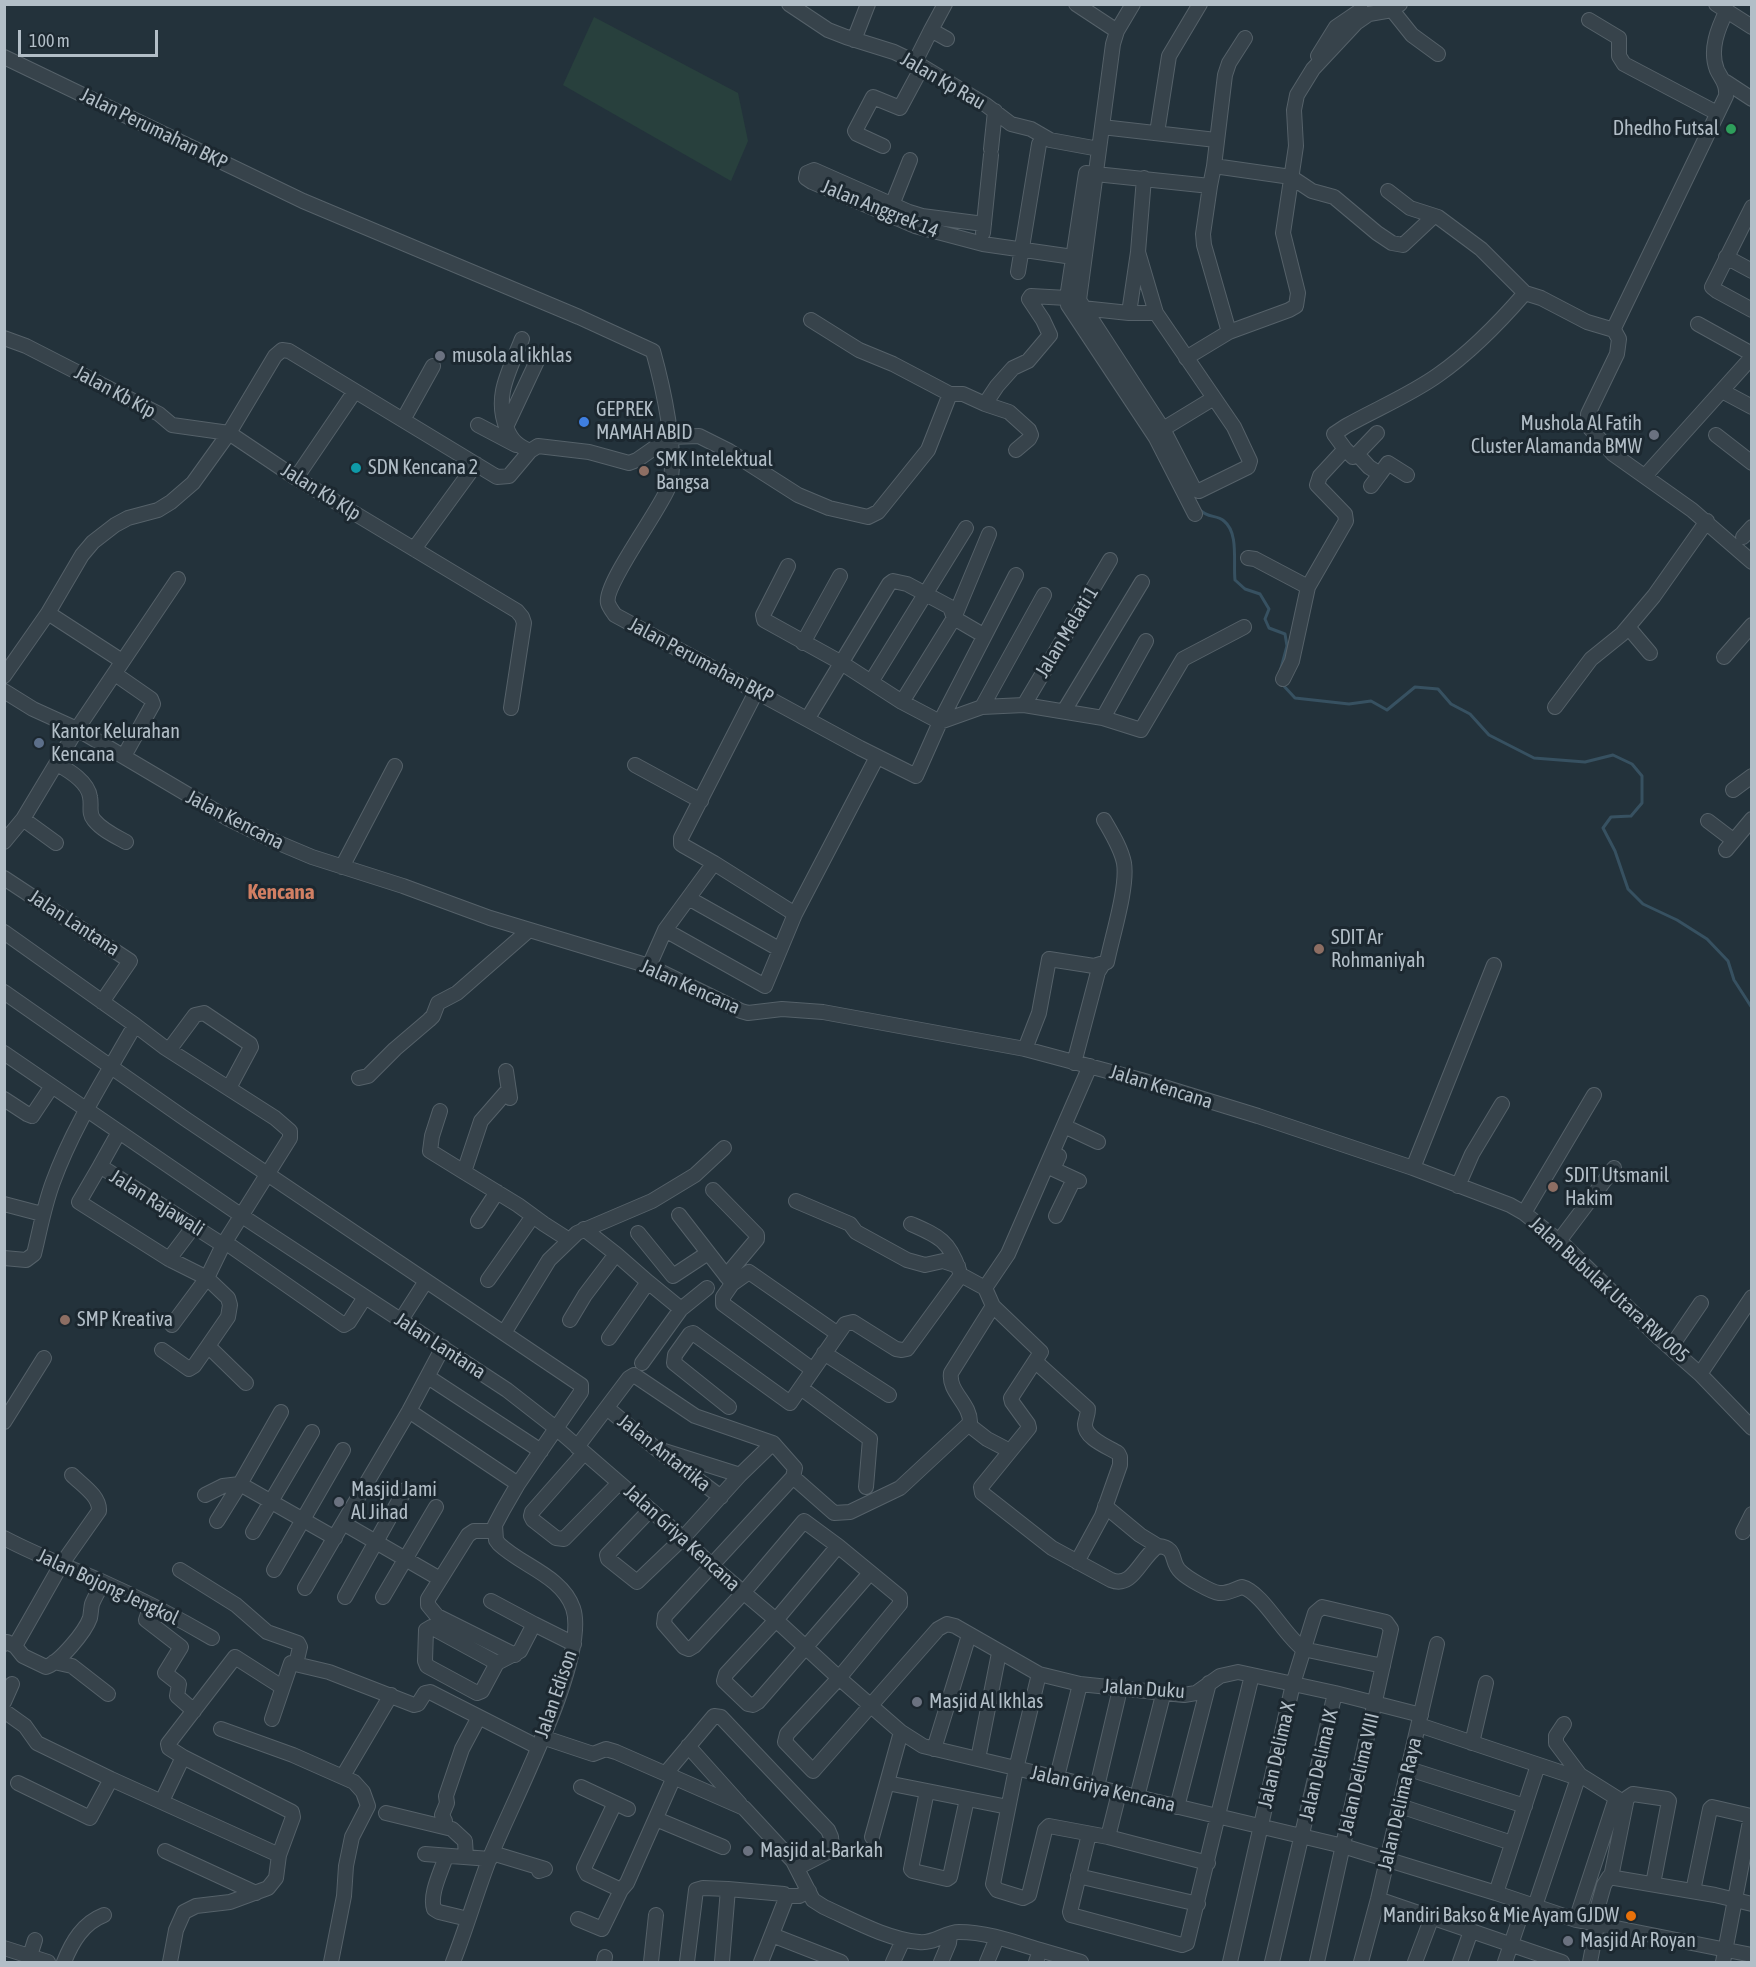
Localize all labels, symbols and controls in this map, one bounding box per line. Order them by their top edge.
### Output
scale bar [21,18,160,56]
text: 100 m [29,30,70,51]
street label: Jalan Kp Rau [896,47,990,115]
street label: Jalan Perumahan BKP [76,83,232,175]
place label: Dhedho Futsal [1613,117,1719,141]
marker: Dhedho Futsal [1724,122,1738,136]
street label: Jalan Anggrek 14 [818,175,942,243]
place label: musola al ikhlas [452,344,572,368]
marker: musola al ikhlas [433,349,447,363]
street label: Jalan Kb Kip [70,361,160,423]
place label: GEPREK MAMAH ABID [596,398,692,445]
place label: Mushola Al Fatih Cluster Alamanda BMW [1471,412,1642,459]
marker: GEPREK MAMAH ABID [577,415,591,429]
marker: Mushola Al Fatih Cluster Alamanda BMW [1647,428,1661,442]
place label: SMK Intelektual Bangsa [656,448,773,495]
place label: SDN Kencana 2 [368,456,478,480]
street label: Jalan Kb Klp [277,458,365,526]
marker: SDN Kencana 2 [349,461,363,475]
marker: SMK Intelektual Bangsa [637,464,651,478]
street label: Jalan Melati 1 [1030,582,1104,682]
street label: Jalan Perumahan BKP [624,613,778,709]
place label: Kantor Kelurahan Kencana [51,720,180,767]
marker: Kantor Kelurahan Kencana [32,736,46,750]
street label: Jalan Kencana [182,785,288,855]
district label: Kencana [247,879,315,905]
street label: Jalan Lantana [24,885,124,961]
place label: SDIT Ar Rohmaniyah [1331,926,1425,973]
marker: SDIT Ar Rohmaniyah [1312,942,1326,956]
street label: Jalan Kencana [636,954,744,1020]
street label: Jalan Kencana [1107,1060,1215,1114]
place label: SDIT Utsmanil Hakim [1565,1164,1669,1211]
street label: Jalan Rajawali [105,1165,209,1241]
marker: SDIT Utsmanil Hakim [1546,1180,1560,1194]
street label: Jalan Bubulak Utara RW 005 [1524,1212,1694,1368]
place label: SMP Kreativa [77,1308,173,1332]
street label: Jalan Lantana [390,1308,490,1384]
marker: SMP Kreativa [58,1313,72,1327]
street label: Jalan Antartika [613,1409,715,1497]
place label: Masjid Jami Al Jihad [351,1478,437,1525]
street label: Jalan Griya Kencana [619,1480,745,1596]
marker: Masjid Jami Al Jihad [332,1495,346,1509]
street label: Jalan Bojong Jengkol [33,1544,183,1630]
street label: Jalan Edison [530,1647,582,1741]
street label: Jalan Duku [1102,1674,1186,1704]
place label: Masjid Al Ikhlas [929,1690,1043,1714]
marker: Masjid Al Ikhlas [910,1695,924,1709]
street label: Jalan Delima X [1253,1700,1301,1810]
street label: Jalan Delima IX [1295,1707,1343,1823]
street label: Jalan Delima VIII [1333,1711,1385,1837]
street label: Jalan Delima Raya [1373,1735,1427,1873]
street label: Jalan Griya Kencana [1028,1761,1178,1817]
place label: Masjid al-Barkah [760,1839,883,1863]
marker: Masjid al-Barkah [741,1844,755,1858]
place label: Mandiri Bakso & Mie Ayam GJDW [1383,1904,1619,1928]
marker: Mandiri Bakso & Mie Ayam GJDW [1624,1909,1638,1923]
place label: Masjid Ar Royan [1580,1929,1696,1953]
marker: Masjid Ar Royan [1561,1934,1575,1948]

